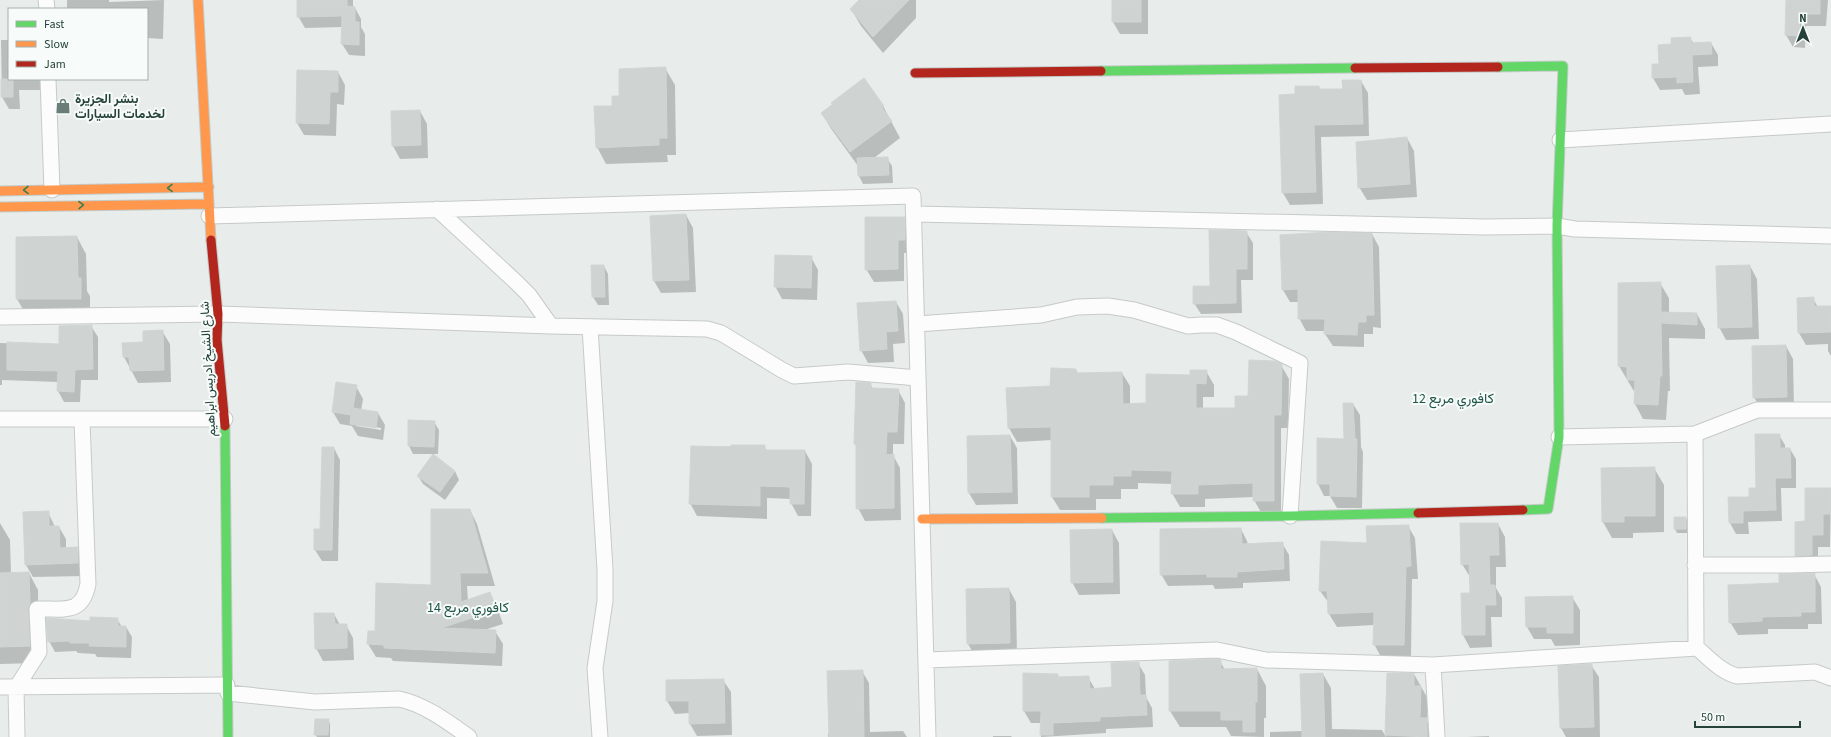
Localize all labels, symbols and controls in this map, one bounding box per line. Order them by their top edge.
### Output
legend [8,8,148,80]
north arrow [1783,8,1823,48]
text: N [1799,11,1807,26]
text: Fast [44,16,64,33]
text: Slow [44,36,69,53]
text: Jam [44,56,66,73]
place label: بنشر الجزيرة لخدمات السيارات [75,90,165,123]
shop icon: بنشر الجزيرة لخدمات السيارات [54,97,72,115]
one-way arrow [167,184,173,192]
one-way arrow [23,186,29,194]
one-way arrow [78,201,84,209]
street label: شارع الشيخ ادريس ابراهيم [195,301,221,437]
district label: كافوري مربع 12 [1412,389,1494,410]
district label: كافوري مربع 14 [427,598,509,619]
scale bar [1695,703,1800,729]
text: 50 m [1701,709,1725,726]

